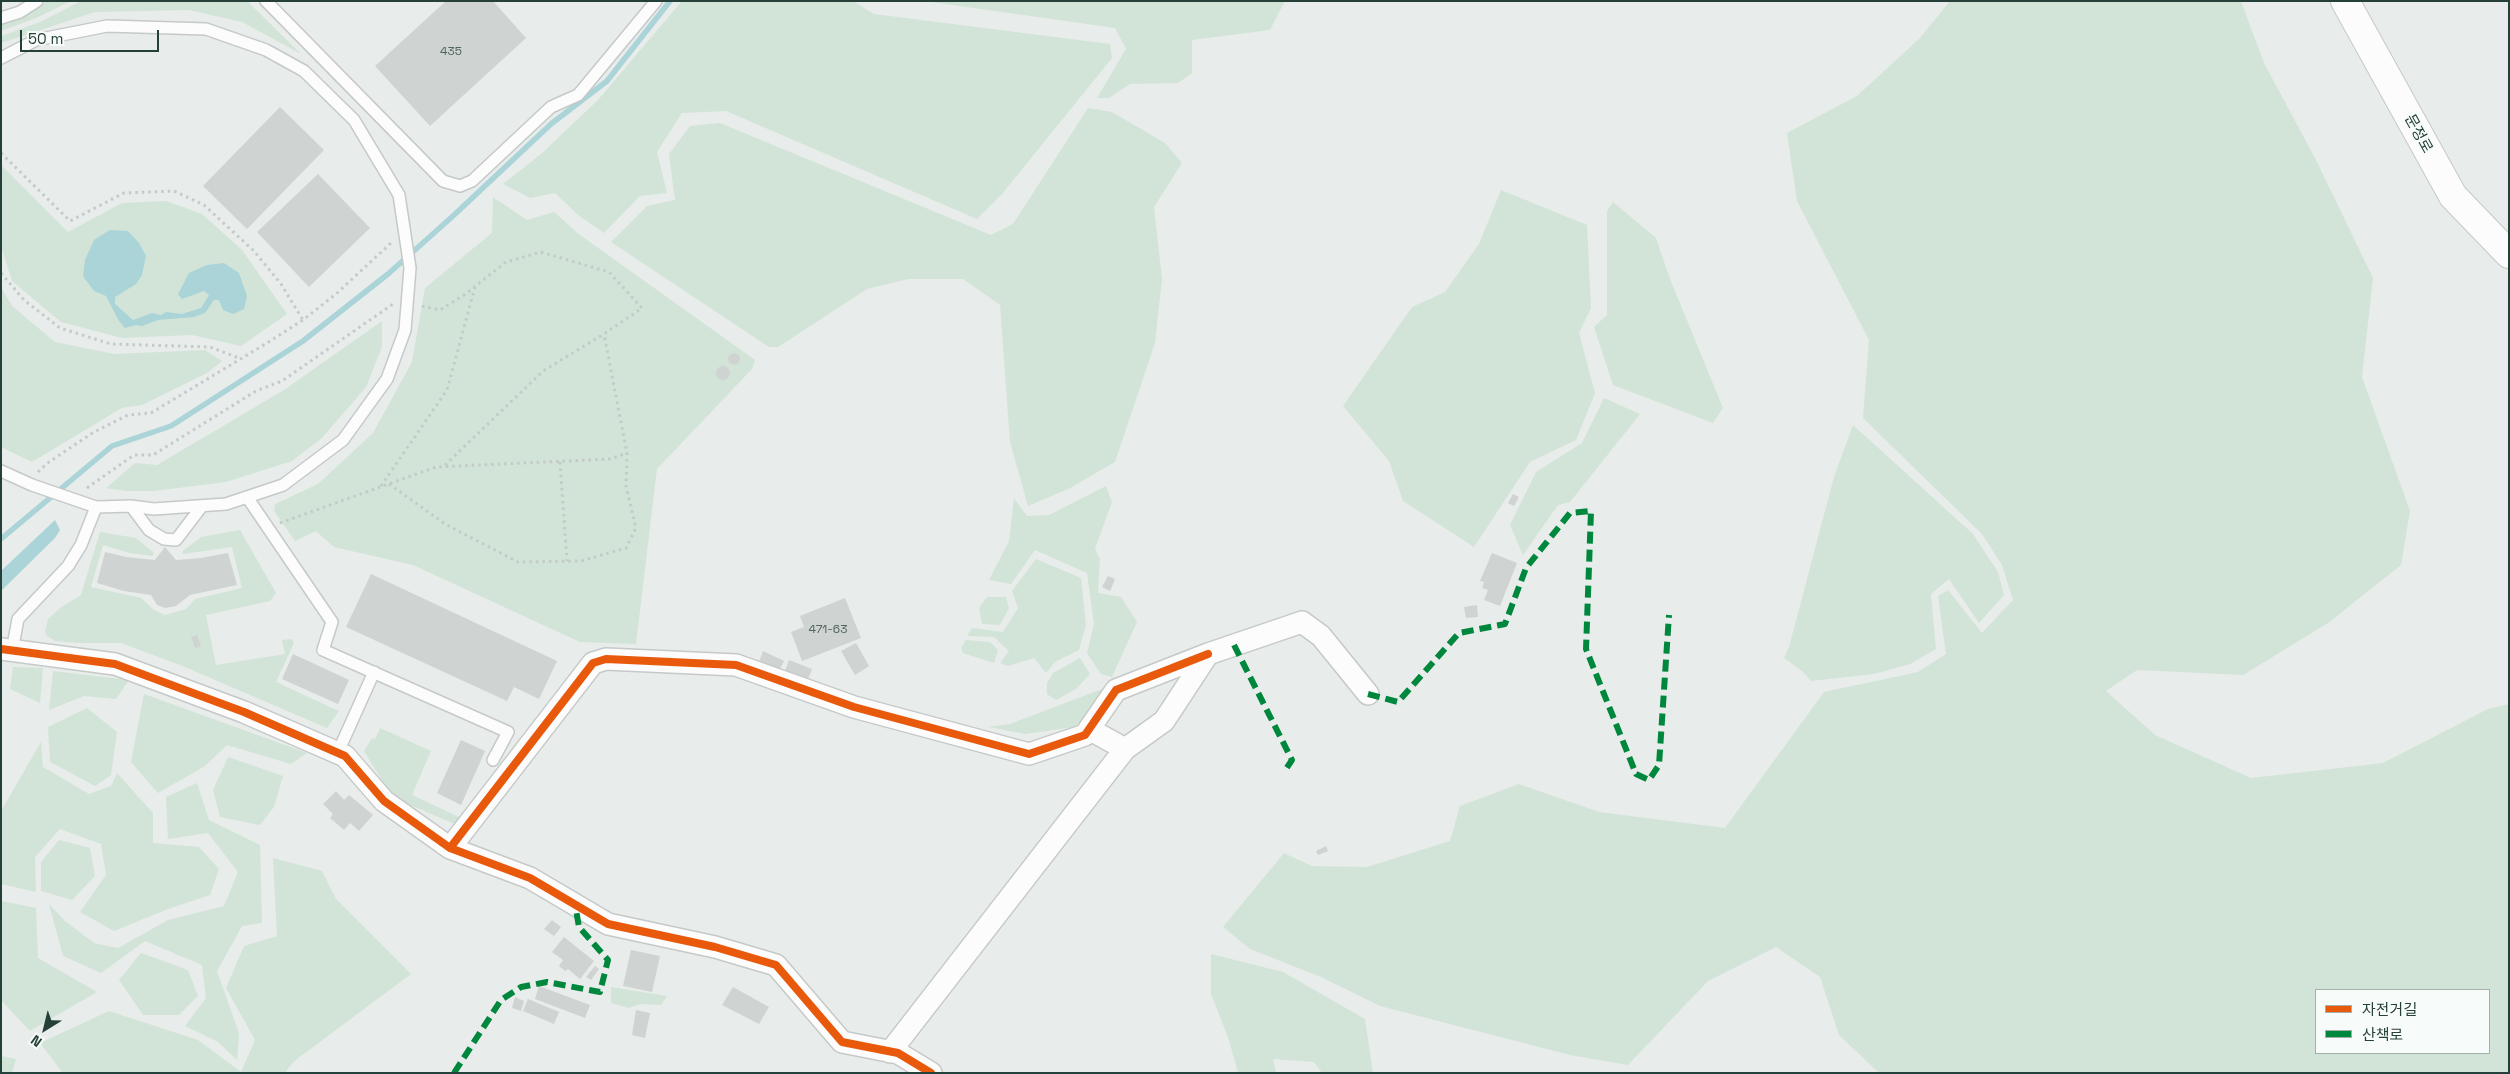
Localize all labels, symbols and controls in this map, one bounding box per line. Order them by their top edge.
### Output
scale bar [22,20,161,52]
text: 50 m [28,29,63,48]
house number: 435 [440,45,462,59]
street label: 문정로 [2400,112,2436,156]
house number: 471-63 [809,623,847,637]
legend [2315,989,2490,1054]
text: 자전거길 [2362,1000,2417,1019]
north arrow [20,1004,70,1054]
text: 산책로 [2362,1025,2403,1044]
text: N [27,1031,45,1051]

